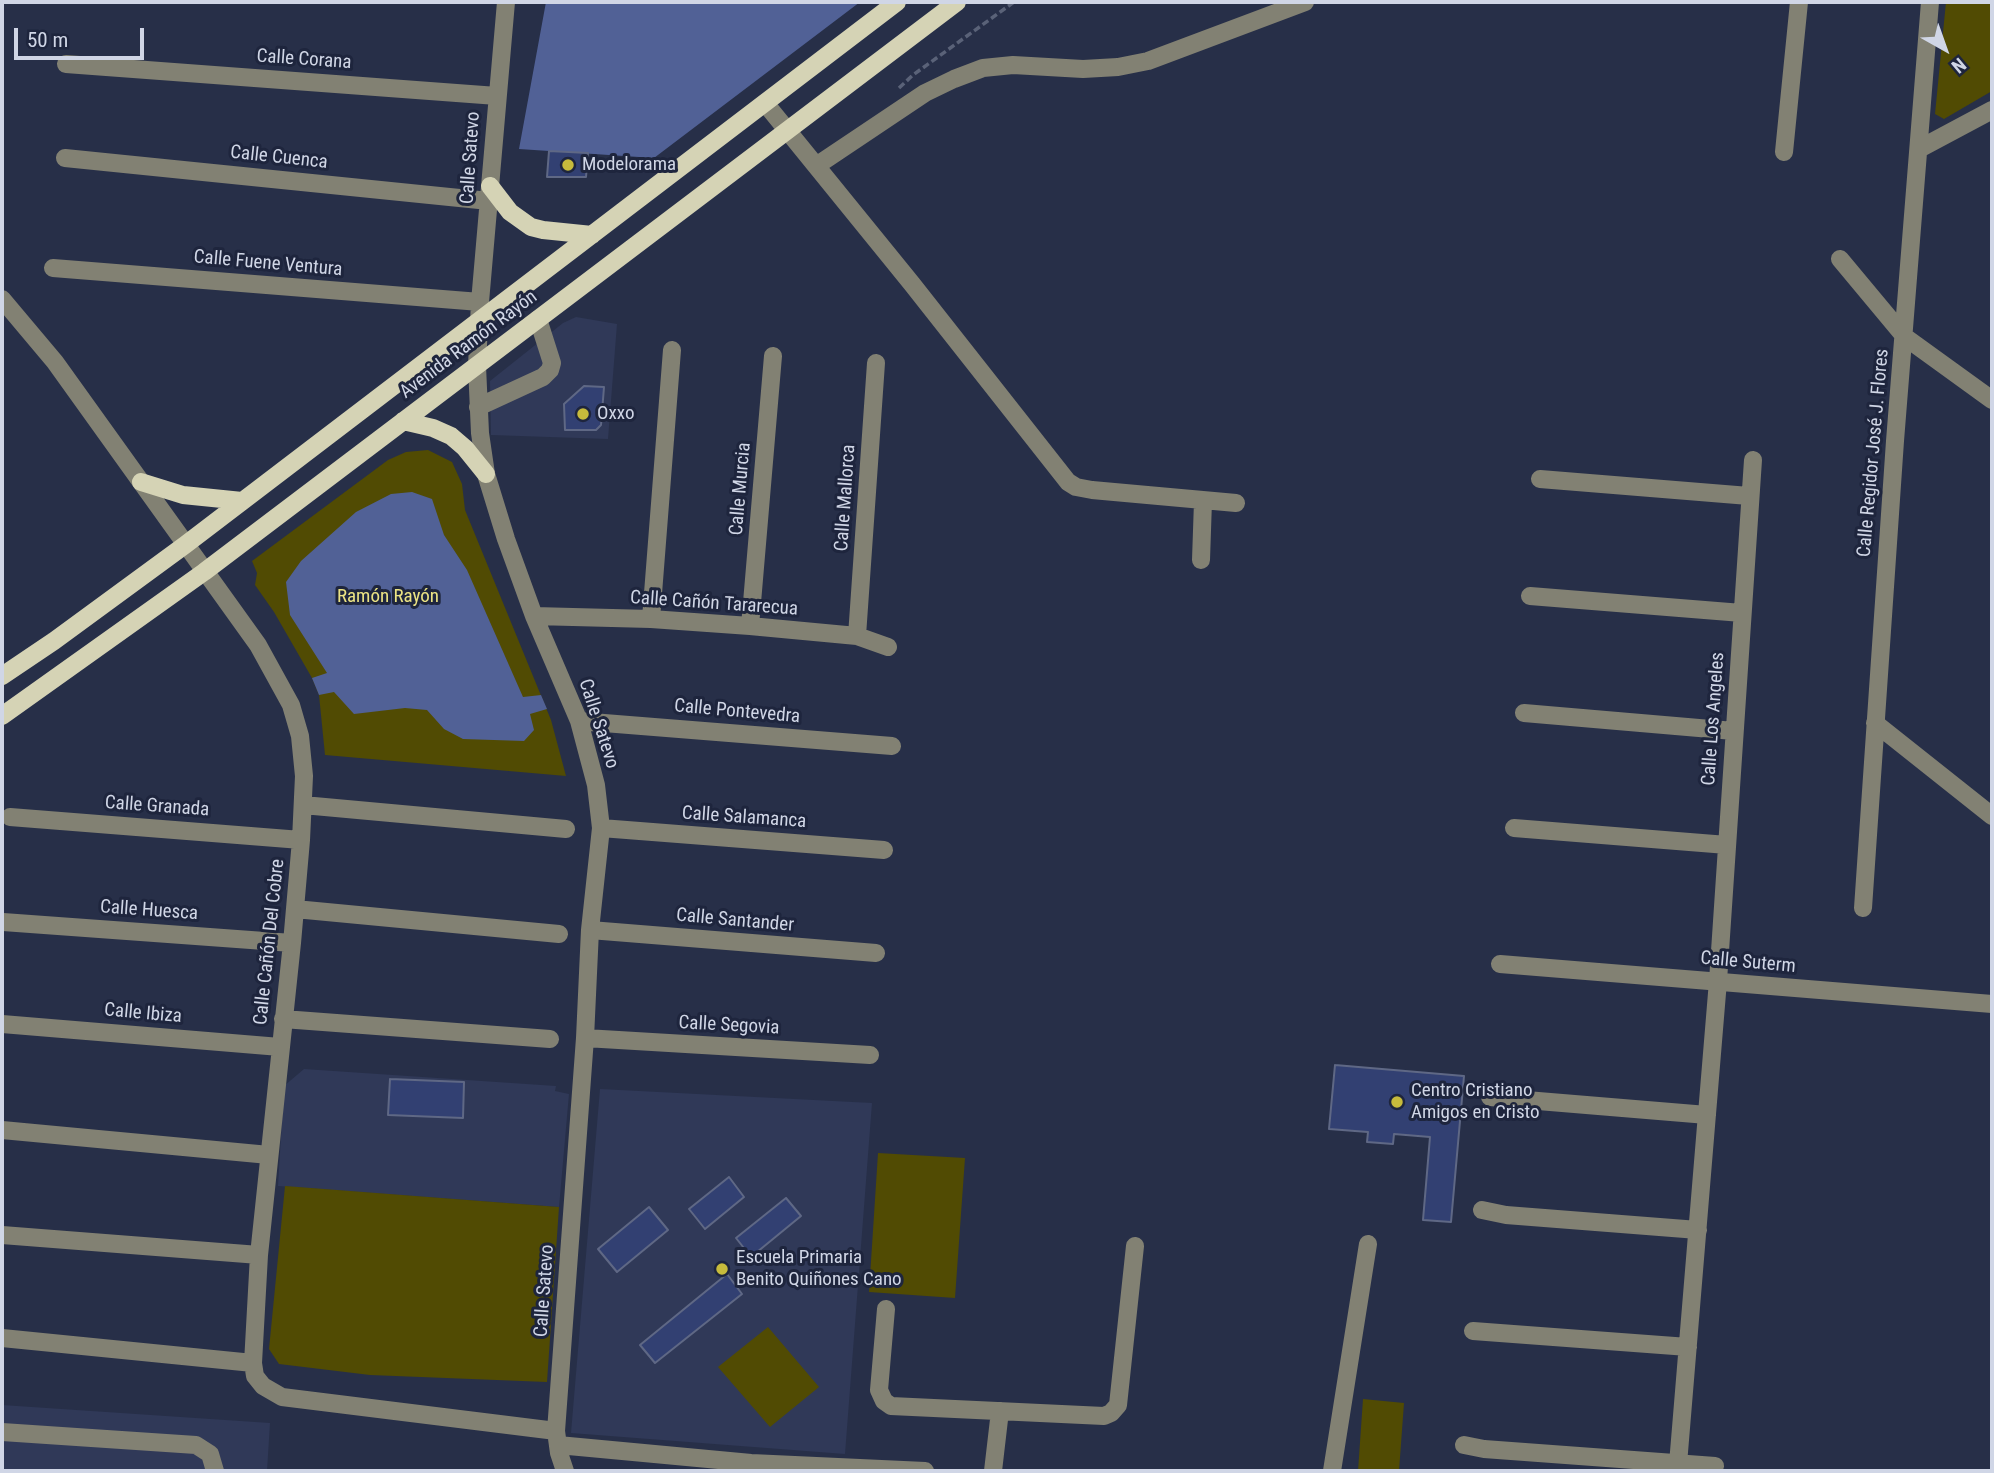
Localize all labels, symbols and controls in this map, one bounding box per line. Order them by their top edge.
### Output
scale bar [18,14,147,58]
north arrow [1910,14,1980,84]
text: 50 m [27,28,68,52]
street label: Calle Corana [256,45,352,75]
text: N [1947,53,1971,78]
street label: Calle Satevo [456,111,486,205]
street label: Calle Cuenca [229,142,329,174]
place label: Modelorama [582,154,676,176]
marker: Modelorama [560,157,576,173]
street label: Calle Fuene Ventura [193,246,343,282]
street label: Avenida Ramón Rayón [396,286,542,404]
street label: Calle Regidor José J. Flores [1854,348,1894,558]
place label: Oxxo [597,403,634,425]
marker: Oxxo [575,406,591,422]
street label: Calle Murcia [726,442,756,536]
street label: Calle Mallorca [831,444,861,552]
park label: Ramón Rayón [337,586,439,608]
street label: Calle Cañón Tararecua [629,587,799,621]
street label: Calle Los Angeles [1698,651,1730,787]
street label: Calle Satevo [573,676,623,772]
street label: Calle Pontevedra [673,695,801,729]
street label: Calle Granada [104,792,210,822]
street label: Calle Salamanca [681,802,807,834]
street label: Calle Cañón Del Cobre [250,858,290,1026]
street label: Calle Huesca [99,896,199,926]
street label: Calle Santander [675,904,795,938]
street label: Calle Suterm [1699,947,1797,979]
street label: Calle Ibiza [103,999,183,1029]
street label: Calle Segovia [678,1012,780,1040]
place label: Centro Cristiano Amigos en Cristo [1411,1080,1540,1124]
marker: Centro Cristiano Amigos en Cristo [1389,1094,1405,1110]
street label: Calle Satevo [530,1244,560,1338]
place label: Escuela Primaria Benito Quiñones Cano [736,1247,902,1291]
marker: Escuela Primaria Benito Quiñones Cano [714,1261,730,1277]

